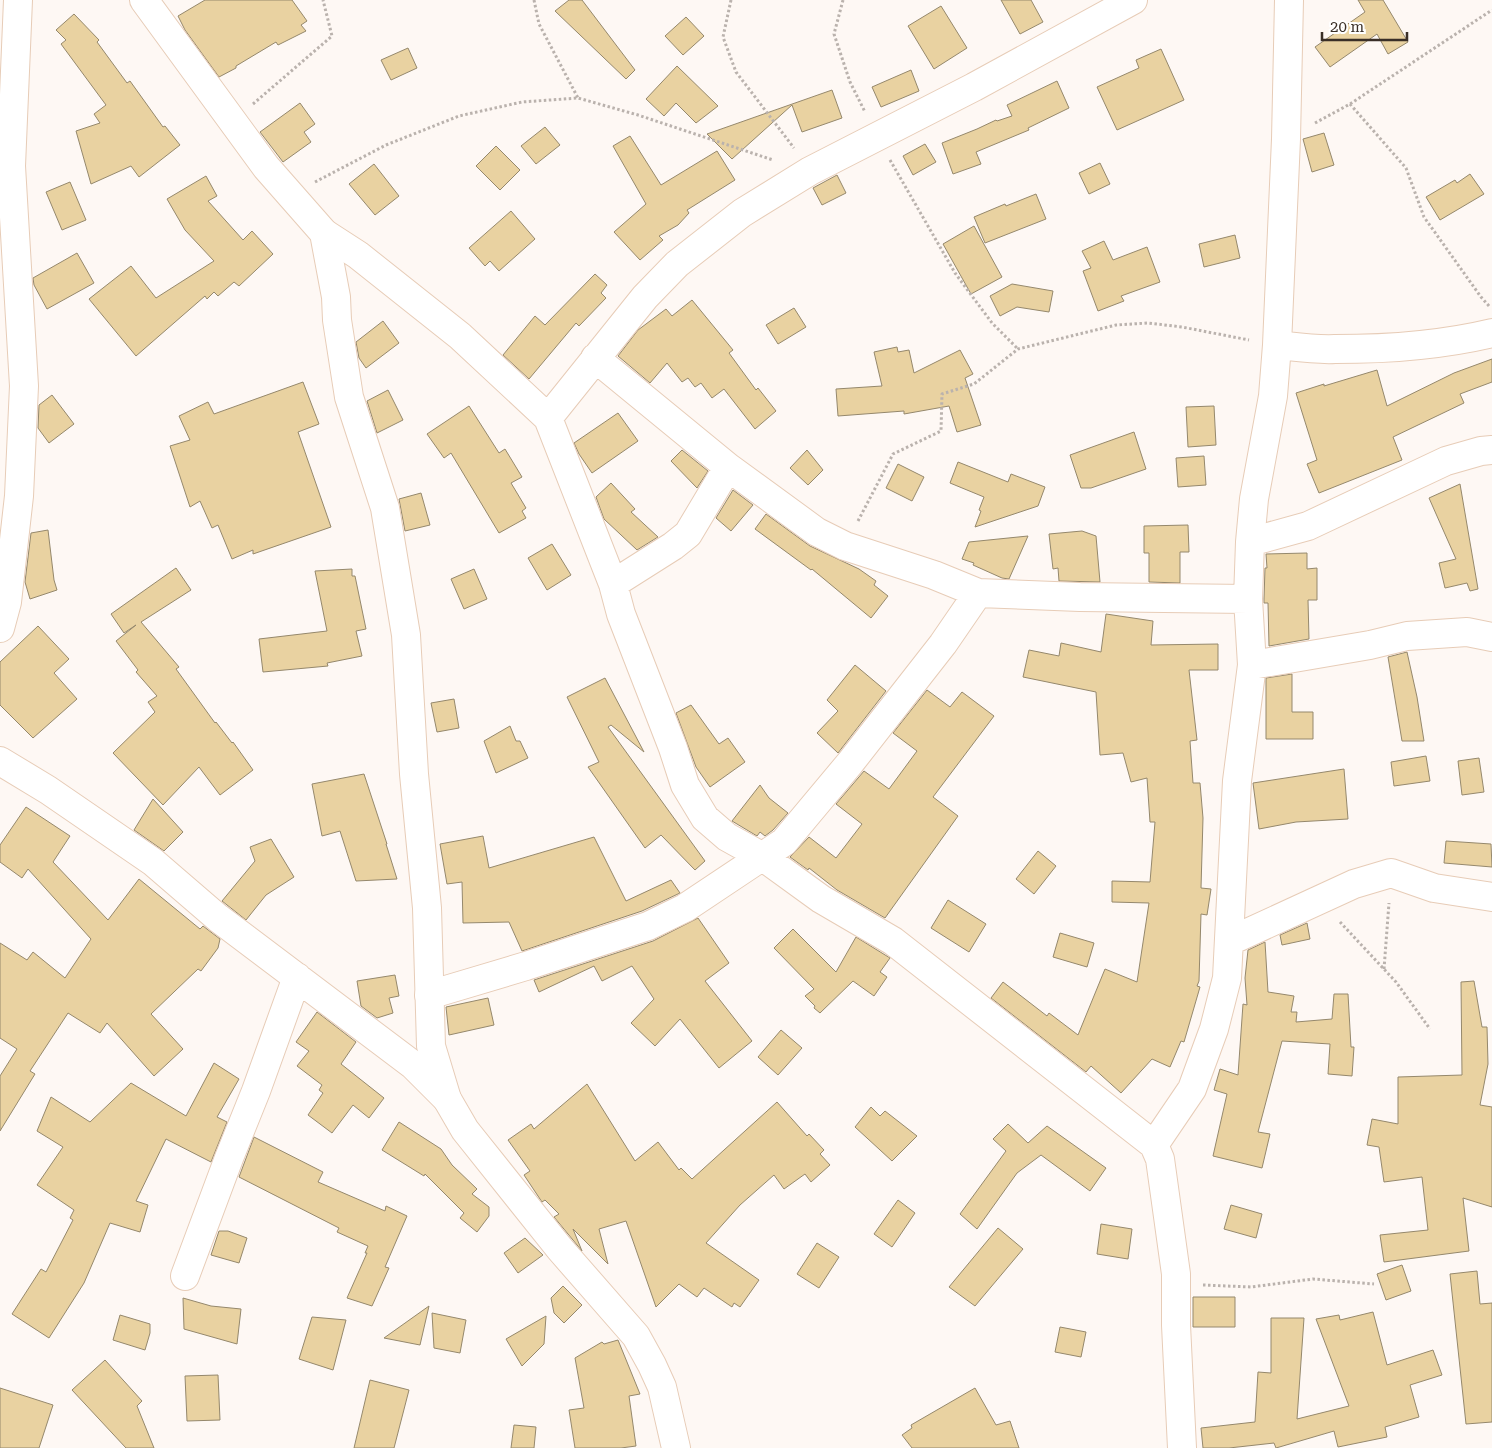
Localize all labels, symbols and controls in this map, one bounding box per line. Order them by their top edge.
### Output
scale bar [1322,10,1407,42]
text: 20 m [1330,18,1365,36]

